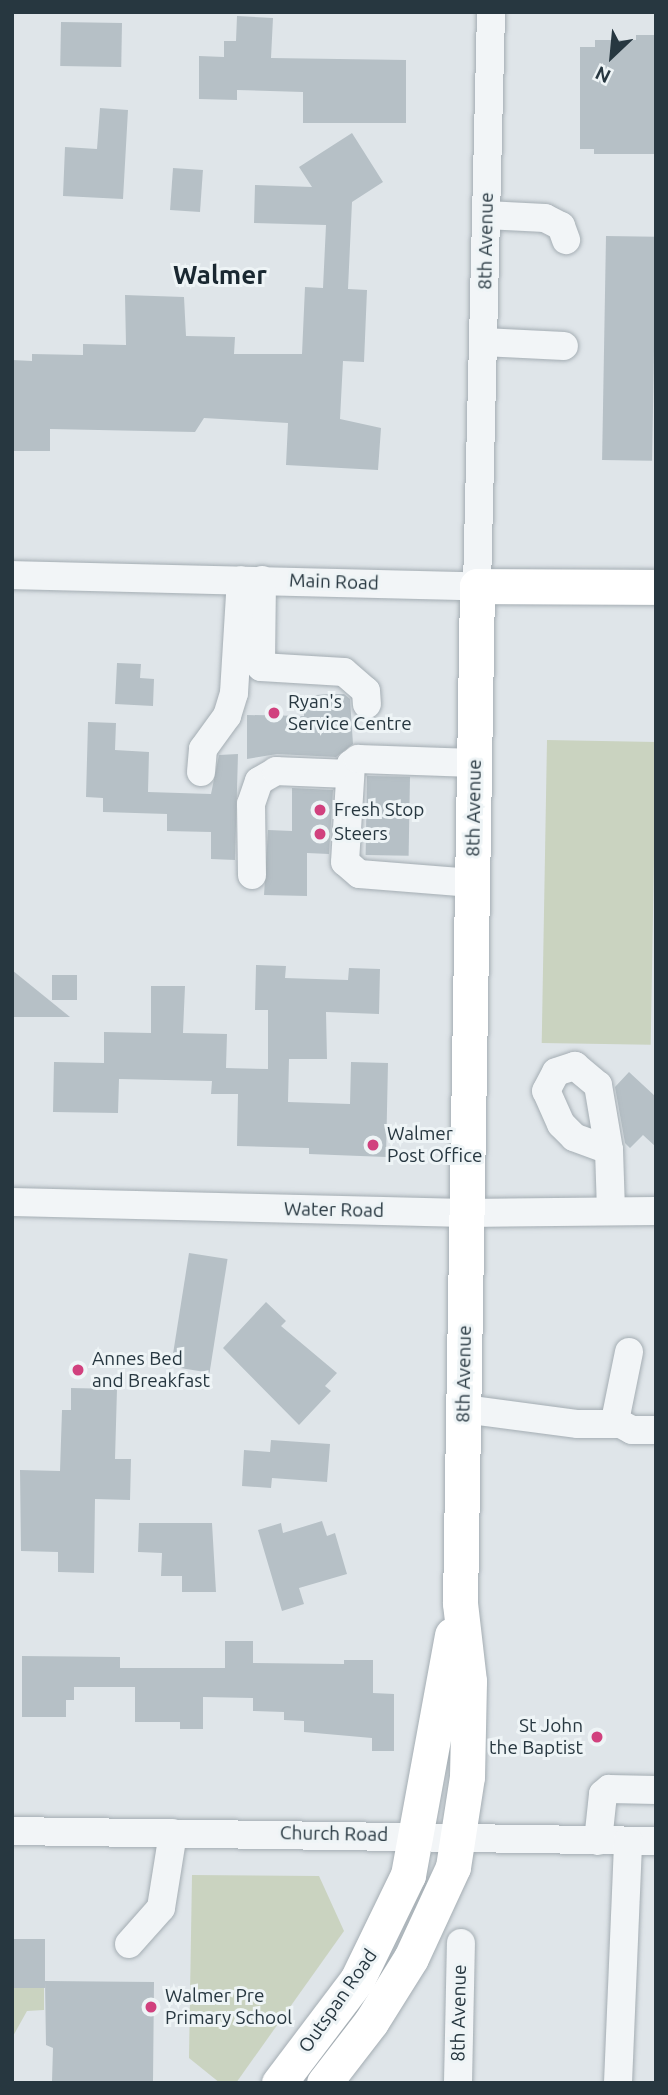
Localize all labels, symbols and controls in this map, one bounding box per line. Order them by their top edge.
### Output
north arrow [577,21,647,91]
text: N [592,62,614,88]
street label: 8th Avenue [474,192,498,290]
district label: Walmer [173,259,267,291]
street label: Main Road [289,569,379,595]
place label: Ryan's Service Centre [288,691,412,735]
marker: Ryan's Service Centre [266,705,282,721]
street label: 8th Avenue [462,759,486,857]
place label: Fresh Stop [334,799,424,821]
marker: Fresh Stop [312,802,328,818]
place label: Steers [334,823,388,845]
marker: Steers [312,826,328,842]
place label: Walmer Post Office [387,1123,482,1167]
marker: Walmer Post Office [365,1137,381,1153]
street label: Water Road [284,1198,384,1222]
street label: 8th Avenue [452,1325,476,1423]
place label: Annes Bed and Breakfast [92,1348,210,1392]
marker: Annes Bed and Breakfast [70,1362,86,1378]
place label: St John the Baptist [489,1715,583,1759]
marker: St John the Baptist [589,1729,605,1745]
street label: Church Road [280,1822,388,1846]
street label: Outspan Road [294,1945,382,2057]
street label: 8th Avenue [447,1964,471,2062]
place label: Walmer Pre Primary School [165,1985,292,2029]
marker: Walmer Pre Primary School [143,1999,159,2015]

